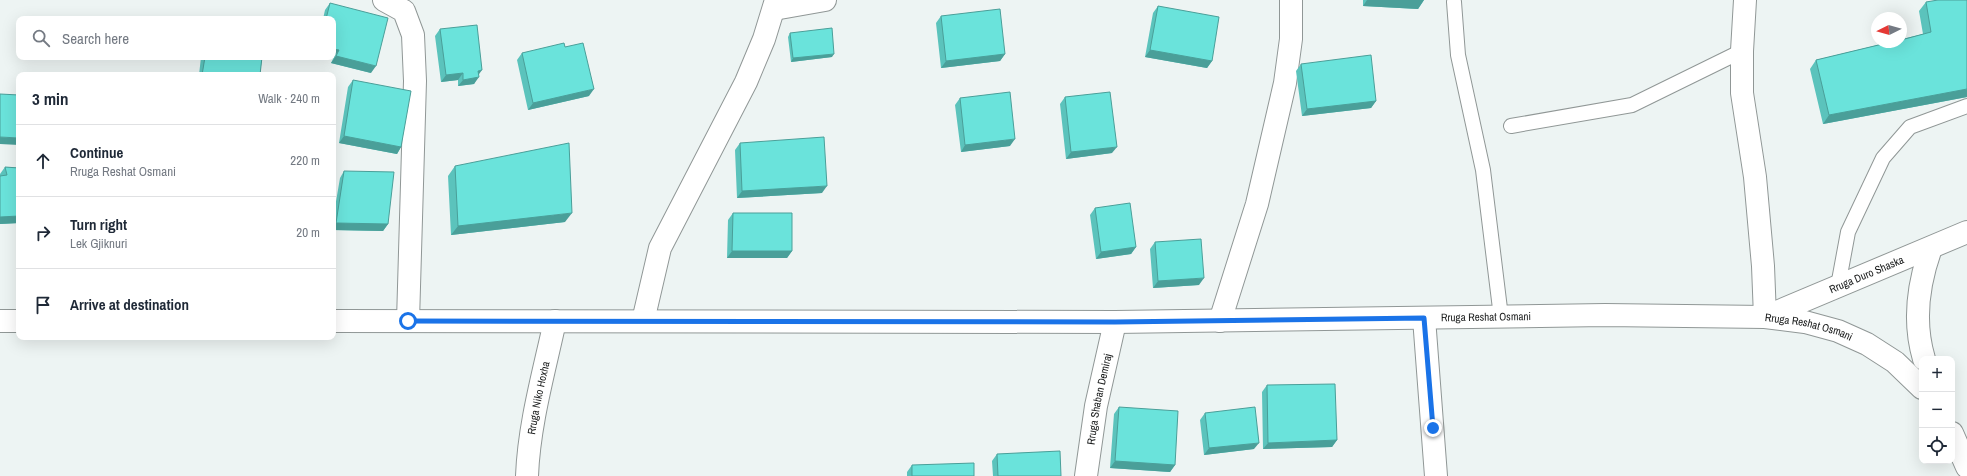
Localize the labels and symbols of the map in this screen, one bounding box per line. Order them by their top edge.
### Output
north arrow [1871,12,1907,48]
street label: Rruga Duro Shaska [1827,252,1906,296]
street label: Rruga Reshat Osmani [1441,309,1531,324]
street label: Rruga Reshat Osmani [1764,310,1855,344]
route start [399,312,417,330]
street label: Rruga Shaban Demiraj [1084,352,1115,446]
street label: Rruga Niko Hoxha [524,360,553,435]
route end [1424,419,1442,437]

